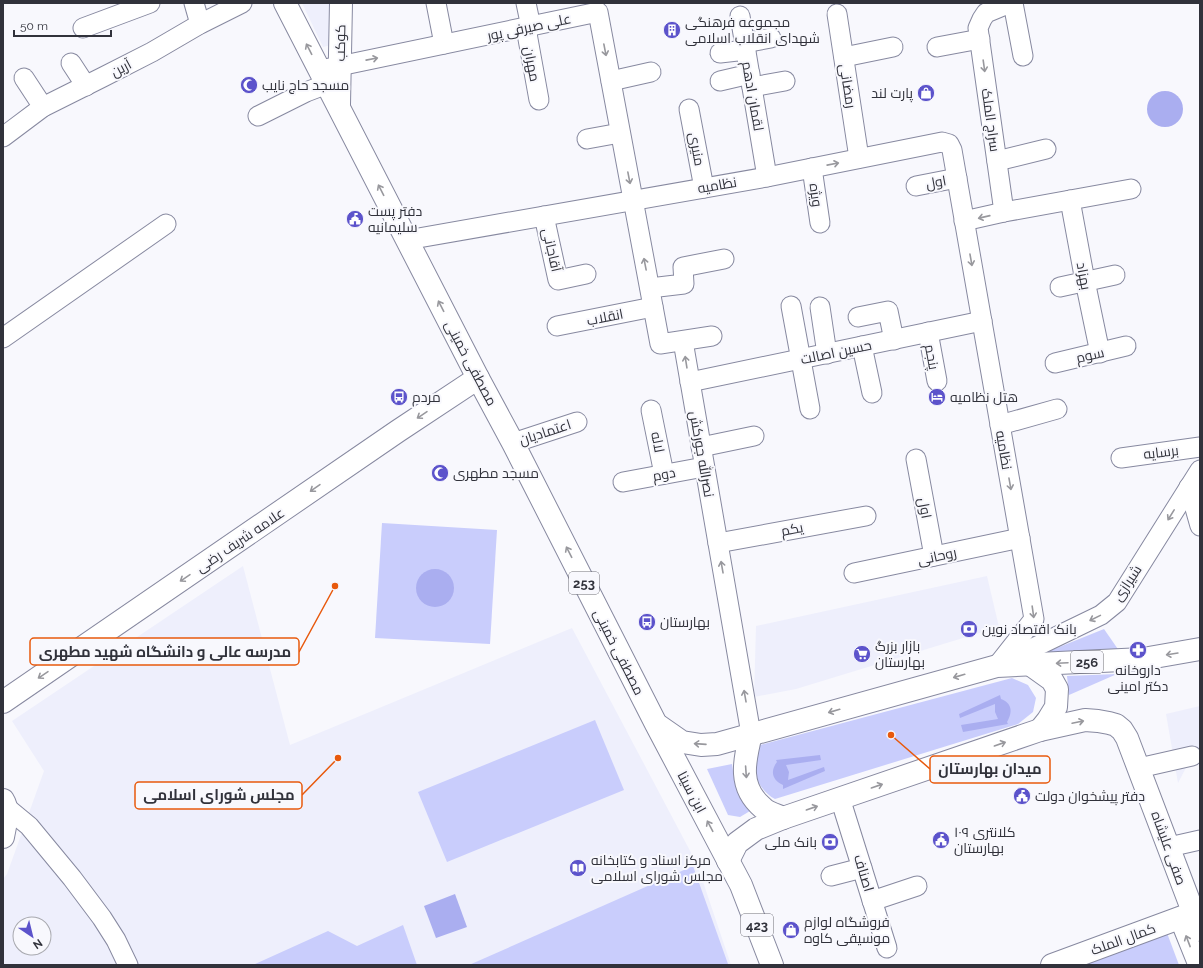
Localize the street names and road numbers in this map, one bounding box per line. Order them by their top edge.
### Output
street label: علی صیرفی پور [485,10,573,46]
street label: کوکب [332,24,348,62]
street label: مهران [521,45,543,83]
street label: آرین [108,56,134,80]
street label: لقمان ادهم [737,60,767,132]
street label: رمضانی [837,63,859,109]
street label: سراج الملک [978,87,1003,153]
street label: منیری [686,131,708,167]
street label: اول [924,172,948,193]
street label: نظامیه [696,174,738,196]
street label: ویژه [806,182,826,208]
street label: آقاجانی [539,227,565,274]
street label: بهزاد [1074,261,1094,291]
street label: انقلاب [585,306,625,328]
street label: مصطفی خمینی [442,318,500,408]
street label: حسین اصالت [799,337,873,367]
street label: پنجم [920,343,942,372]
street label: سوم [1074,344,1106,368]
street label: نصرالله جورکش [687,409,718,498]
street label: اعتمادیان [517,416,573,448]
street label: نظامیه [993,429,1015,471]
street label: لاله [648,430,668,454]
street label: برسایه [1142,442,1180,462]
street label: دوم [651,464,677,486]
street label: اول [914,496,935,520]
street label: علامه شریف رضی [193,504,287,576]
street label: یکم [780,519,805,541]
street label: روحانی [916,544,958,568]
street label: شیرازی [1109,562,1145,604]
road number: 253 [569,572,599,594]
street label: مصطفی خمینی [591,606,647,698]
road number: 256 [1071,651,1103,673]
street label: ابن سینا [674,768,710,816]
street label: صفی علیشاه [1148,809,1190,887]
street label: اصناف [851,853,877,893]
road number: 423 [741,914,773,936]
street label: کمال الملک [1088,920,1158,959]

